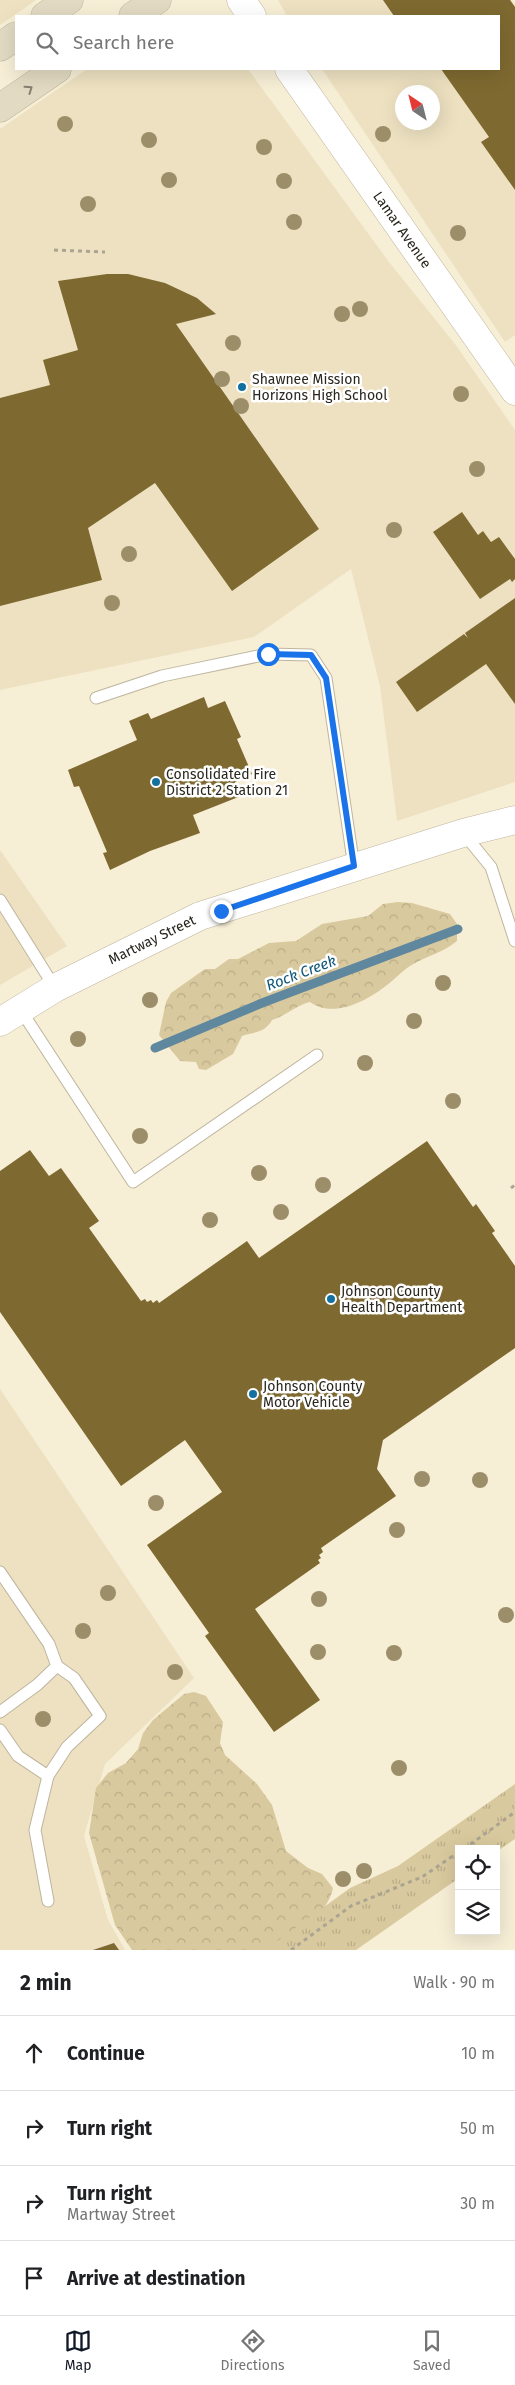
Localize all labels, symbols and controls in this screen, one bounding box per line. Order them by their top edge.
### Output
search box [15,15,500,70]
icon: search [33,29,61,57]
text: Search here [73,31,174,54]
north arrow [395,85,440,130]
one-way arrow [23,86,32,95]
street label: Lamar Avenue [369,188,435,272]
place label: Shawnee Mission Horizons High School [252,371,387,404]
marker: Shawnee Mission Horizons High School [236,381,248,393]
route start [257,643,280,666]
place label: Consolidated Fire District 2 Station 21 [166,766,288,799]
marker: Consolidated Fire District 2 Station 21 [150,776,162,788]
route end [210,900,233,923]
street label: Martway Street [106,911,199,968]
water label: Rock Creek [263,951,339,995]
place label: Johnson County Health Department [341,1283,463,1316]
marker: Johnson County Health Department [325,1293,337,1305]
place label: Johnson County Motor Vehicle [263,1378,363,1411]
marker: Johnson County Motor Vehicle [247,1388,259,1400]
map controls [455,1845,500,1935]
button: locate [455,1845,500,1890]
button: layers [455,1890,500,1935]
text: 2 min [20,1970,72,1996]
text: Walk · 90 m [413,1973,495,1992]
icon: ahead [20,2039,48,2067]
text: Continue [67,2042,145,2065]
text: 10 m [461,2044,495,2063]
icon: right [20,2114,48,2142]
text: Turn right [67,2117,152,2140]
text: 50 m [460,2119,495,2138]
text: Turn right [67,2182,152,2205]
icon: right [20,2189,48,2217]
text: 30 m [460,2194,495,2213]
text: Martway Street [67,2205,175,2224]
icon: arrive [20,2264,48,2292]
text: Arrive at destination [67,2267,246,2290]
tab: Map [64,2327,92,2374]
tab: Directions [220,2327,285,2374]
tab: Saved [413,2327,451,2374]

